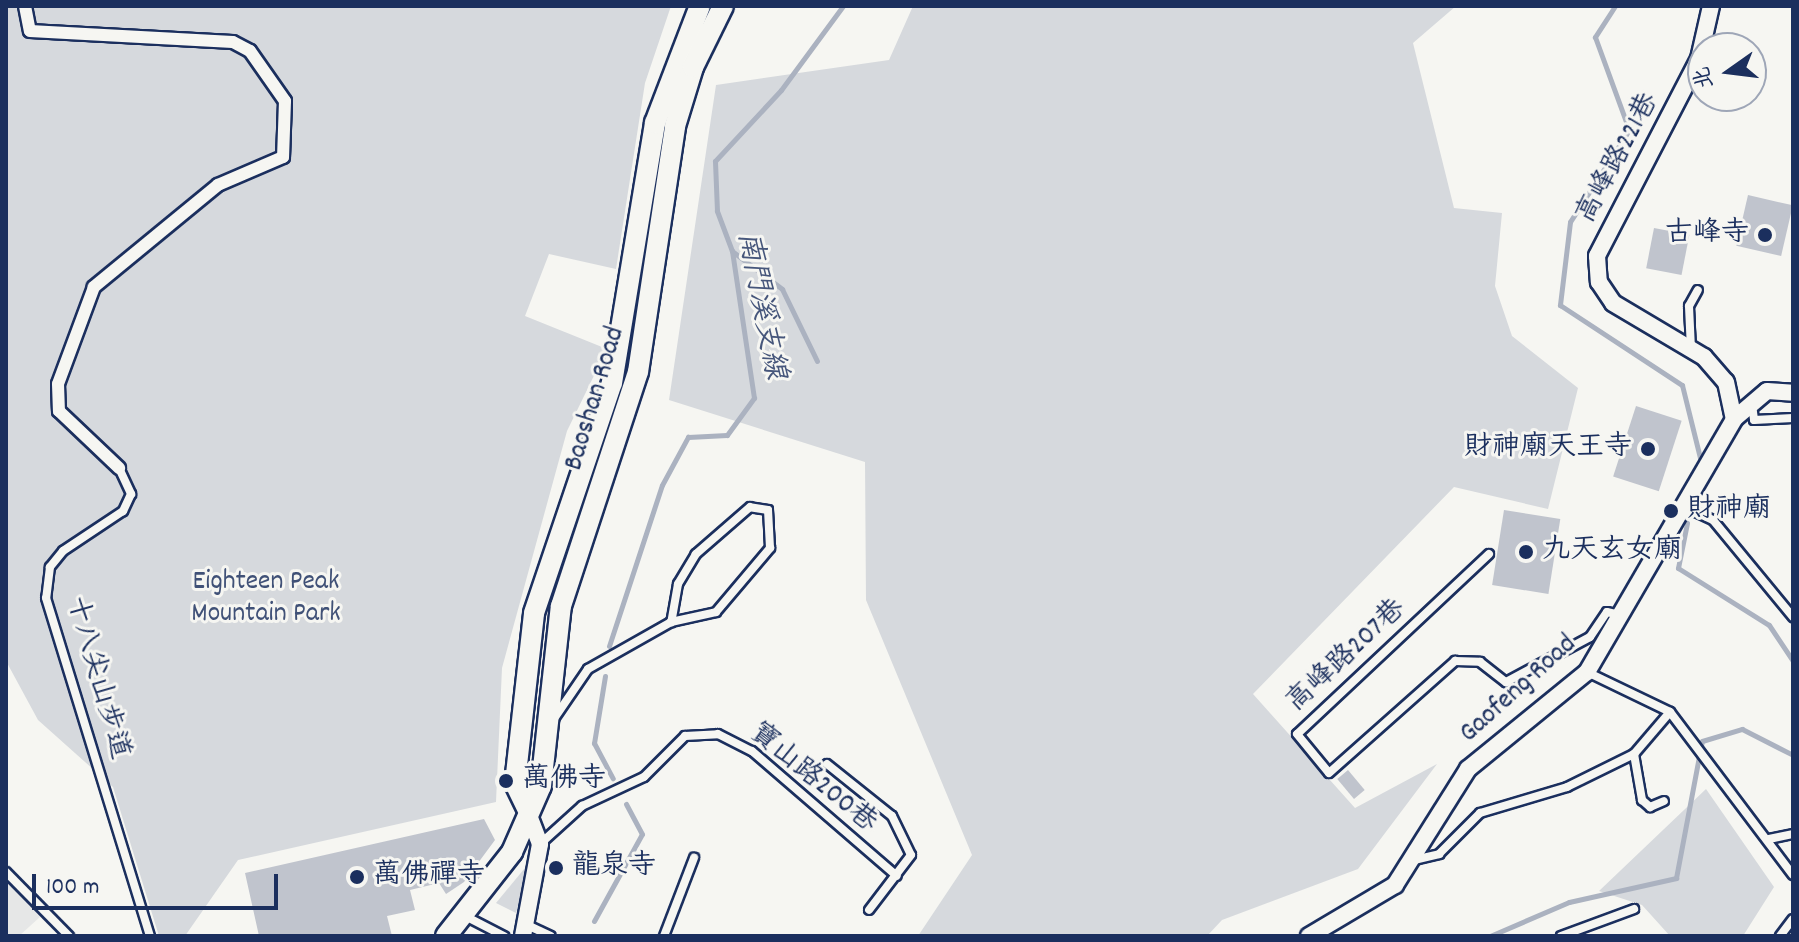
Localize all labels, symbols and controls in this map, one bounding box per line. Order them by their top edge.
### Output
north arrow [1687,32,1767,112]
text: 北 [1687,63,1723,92]
street label: 高峰路221巷 [1571,88,1667,230]
place label: 古峰寺 [1665,218,1749,252]
marker: 古峰寺 [1756,226,1774,244]
water label: 南門溪支線 [727,229,791,383]
street label: Baoshan Road [558,323,634,475]
place label: 財神廟天王寺 [1464,432,1632,466]
marker: 財神廟天王寺 [1639,440,1657,458]
place label: 財神廟 [1687,494,1771,528]
marker: 財神廟 [1662,502,1680,520]
place label: 九天玄女廟 [1542,535,1682,569]
marker: 九天玄女廟 [1517,543,1535,561]
park label: Eighteen Peak Mountain Park [191,566,341,632]
street label: 十八尖山步道 [57,593,135,763]
street label: 高峰路207巷 [1281,593,1413,721]
street label: Gaofeng Road [1454,629,1584,751]
street label: 寶山路200巷 [741,717,883,841]
place label: 萬佛寺 [522,764,606,798]
marker: 萬佛寺 [497,772,515,790]
place label: 龍泉寺 [572,851,656,885]
scale bar [36,858,282,908]
marker: 龍泉寺 [547,859,565,877]
place label: 萬佛禪寺 [373,860,485,894]
marker: 萬佛禪寺 [348,868,366,886]
text: 100 m [46,871,99,905]

